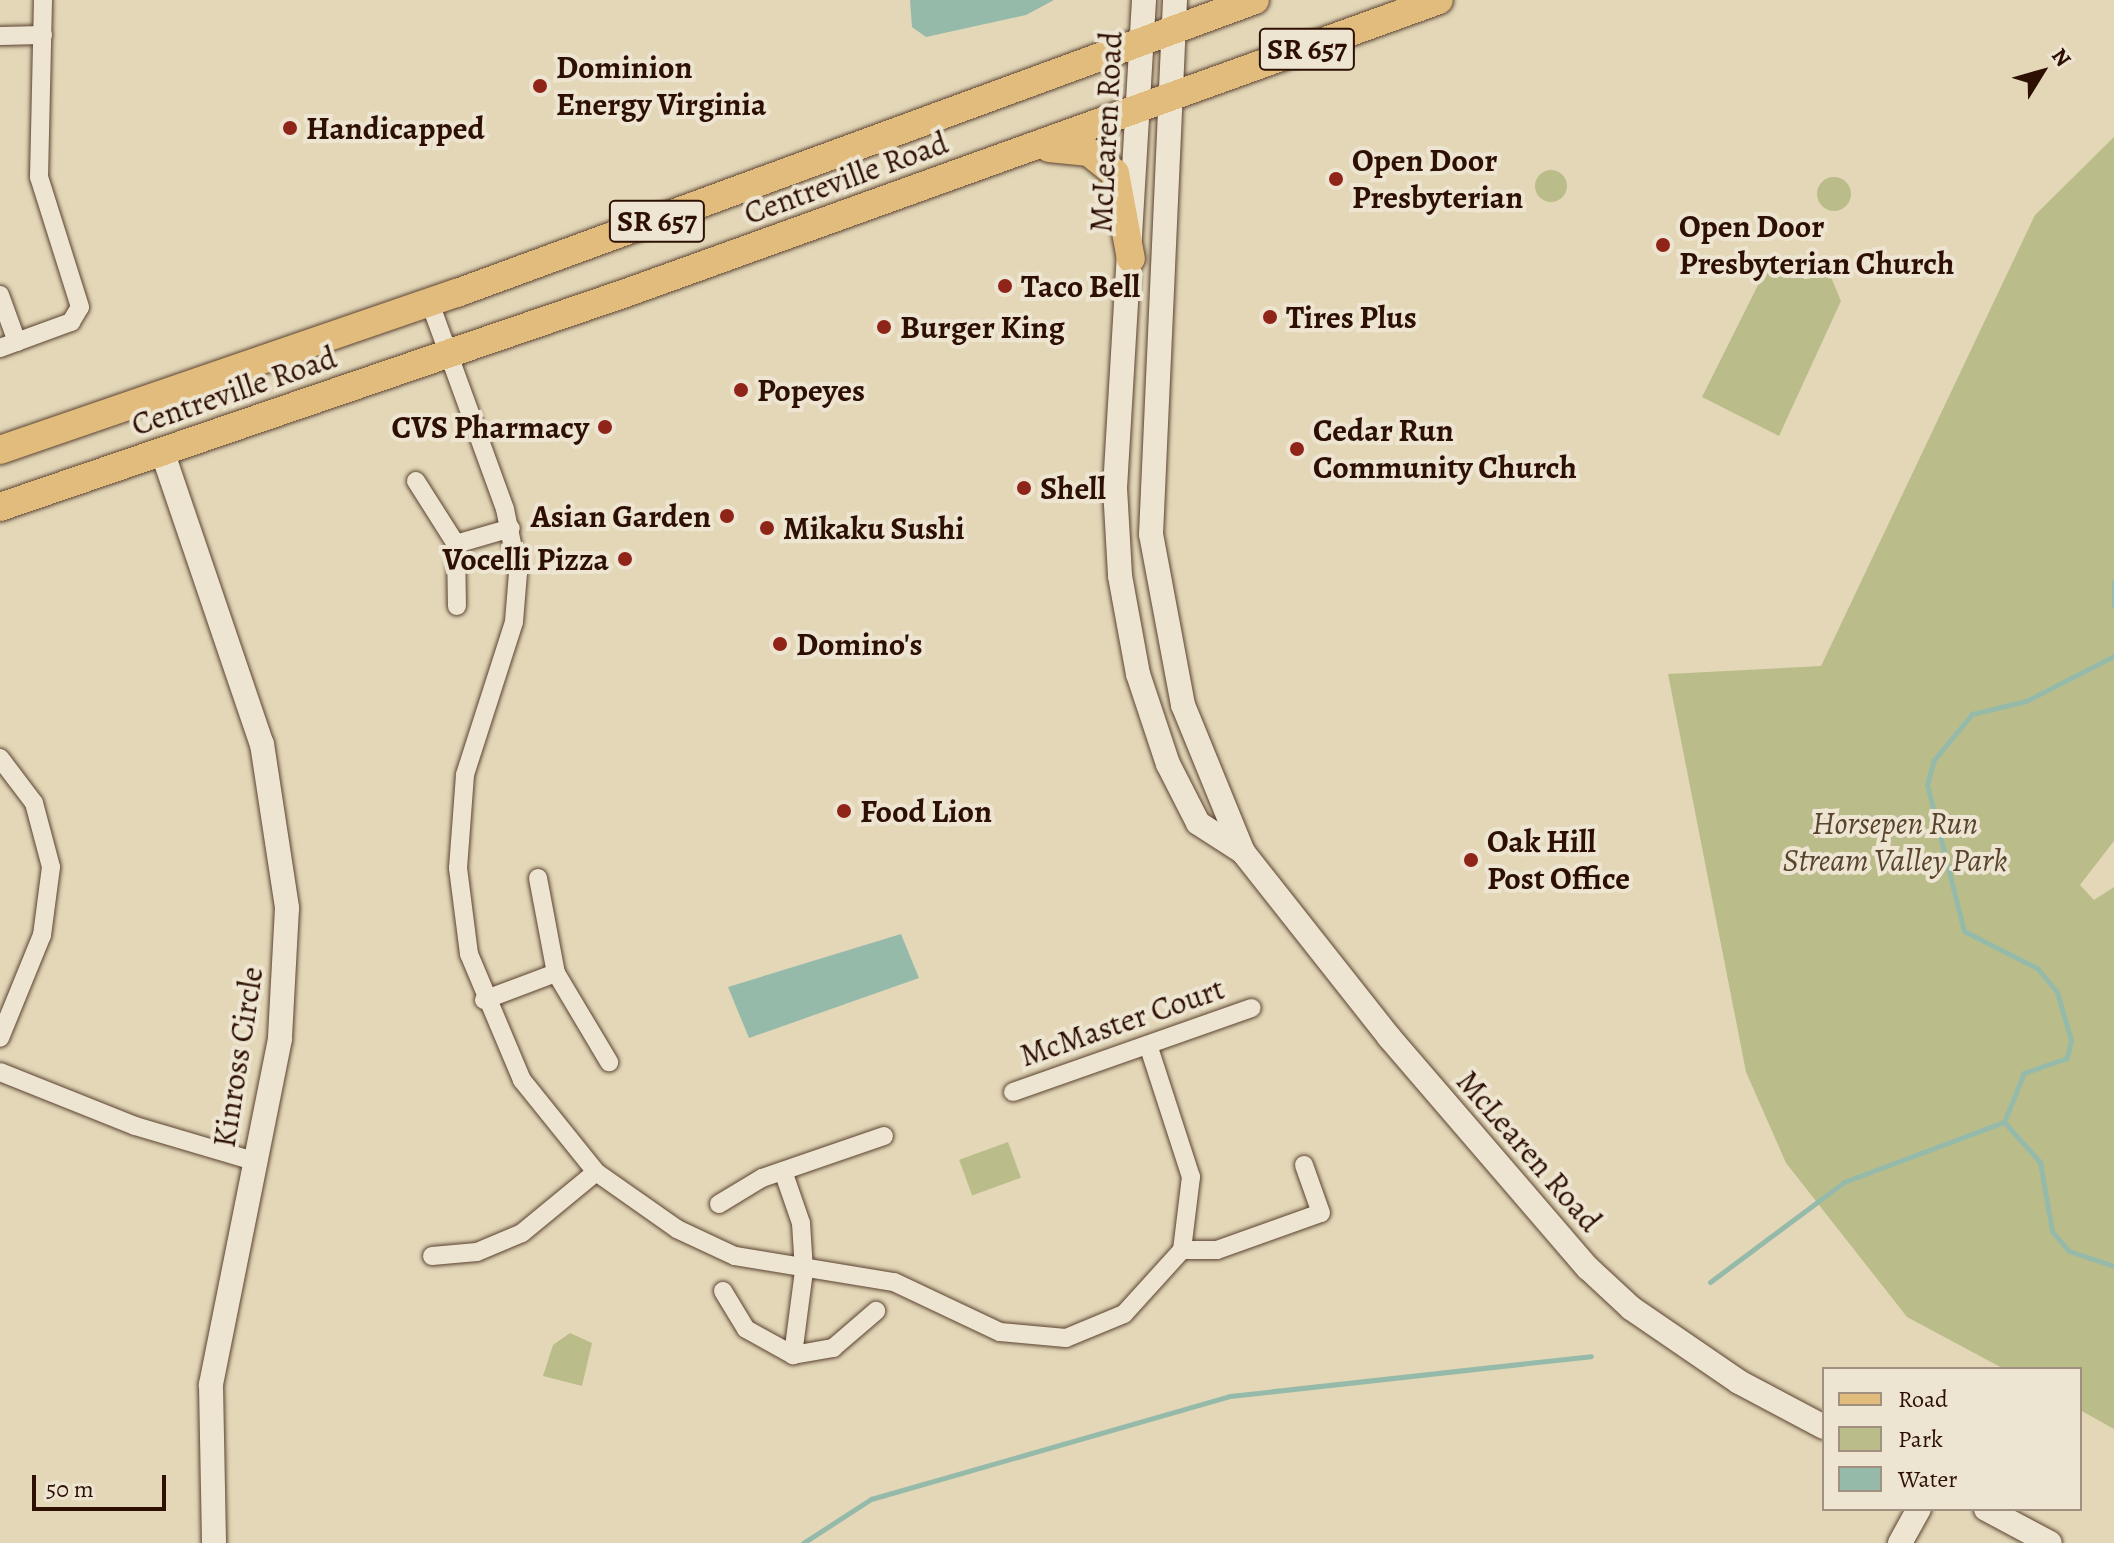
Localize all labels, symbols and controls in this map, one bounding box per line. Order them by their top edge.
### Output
road number: SR 657 [1257,23,1357,75]
street label: McLearen Road [1082,30,1130,234]
north arrow [2002,32,2082,112]
text: N [2044,42,2078,73]
place label: Dominion Energy Virginia [556,49,766,124]
marker: Dominion Energy Virginia [531,77,549,95]
place label: Handicapped [306,109,485,147]
marker: Handicapped [281,119,299,137]
street label: Centreville Road [739,123,953,233]
place label: Open Door Presbyterian [1352,142,1523,217]
marker: Open Door Presbyterian [1327,170,1345,188]
road number: SR 657 [607,195,707,247]
place label: Open Door Presbyterian Church [1679,208,1954,283]
marker: Open Door Presbyterian Church [1654,236,1672,254]
place label: Taco Bell [1021,267,1140,305]
marker: Taco Bell [996,277,1014,295]
place label: Tires Plus [1286,298,1417,336]
place label: Burger King [900,308,1065,346]
marker: Tires Plus [1261,308,1279,326]
marker: Burger King [875,318,893,336]
street label: Centreville Road [126,338,342,444]
place label: Popeyes [757,371,865,409]
marker: Popeyes [732,381,750,399]
place label: CVS Pharmacy [392,408,589,446]
place label: Cedar Run Community Church [1313,412,1577,487]
marker: CVS Pharmacy [596,418,614,436]
marker: Cedar Run Community Church [1288,440,1306,458]
place label: Shell [1040,469,1106,507]
marker: Shell [1015,479,1033,497]
place label: Asian Garden [531,497,711,535]
marker: Asian Garden [718,507,736,525]
place label: Mikaku Sushi [783,509,965,547]
marker: Mikaku Sushi [758,519,776,537]
place label: Vocelli Pizza [442,540,609,578]
marker: Vocelli Pizza [616,550,634,568]
place label: Domino's [796,625,923,663]
marker: Domino's [771,635,789,653]
place label: Food Lion [860,792,992,830]
marker: Food Lion [835,802,853,820]
park label: Horsepen Run Stream Valley Park [1783,805,2007,880]
place label: Oak Hill Post Office [1487,823,1630,898]
marker: Oak Hill Post Office [1462,851,1480,869]
street label: Kinross Circle [205,964,271,1150]
street label: McMaster Court [1015,969,1229,1075]
street label: McLearen Road [1448,1062,1610,1240]
legend [1822,1367,2082,1511]
text: Road [1898,1383,1948,1415]
text: Park [1898,1423,1943,1455]
scale bar [36,1459,170,1509]
text: Water [1898,1463,1958,1495]
text: 50 m [46,1473,94,1505]

